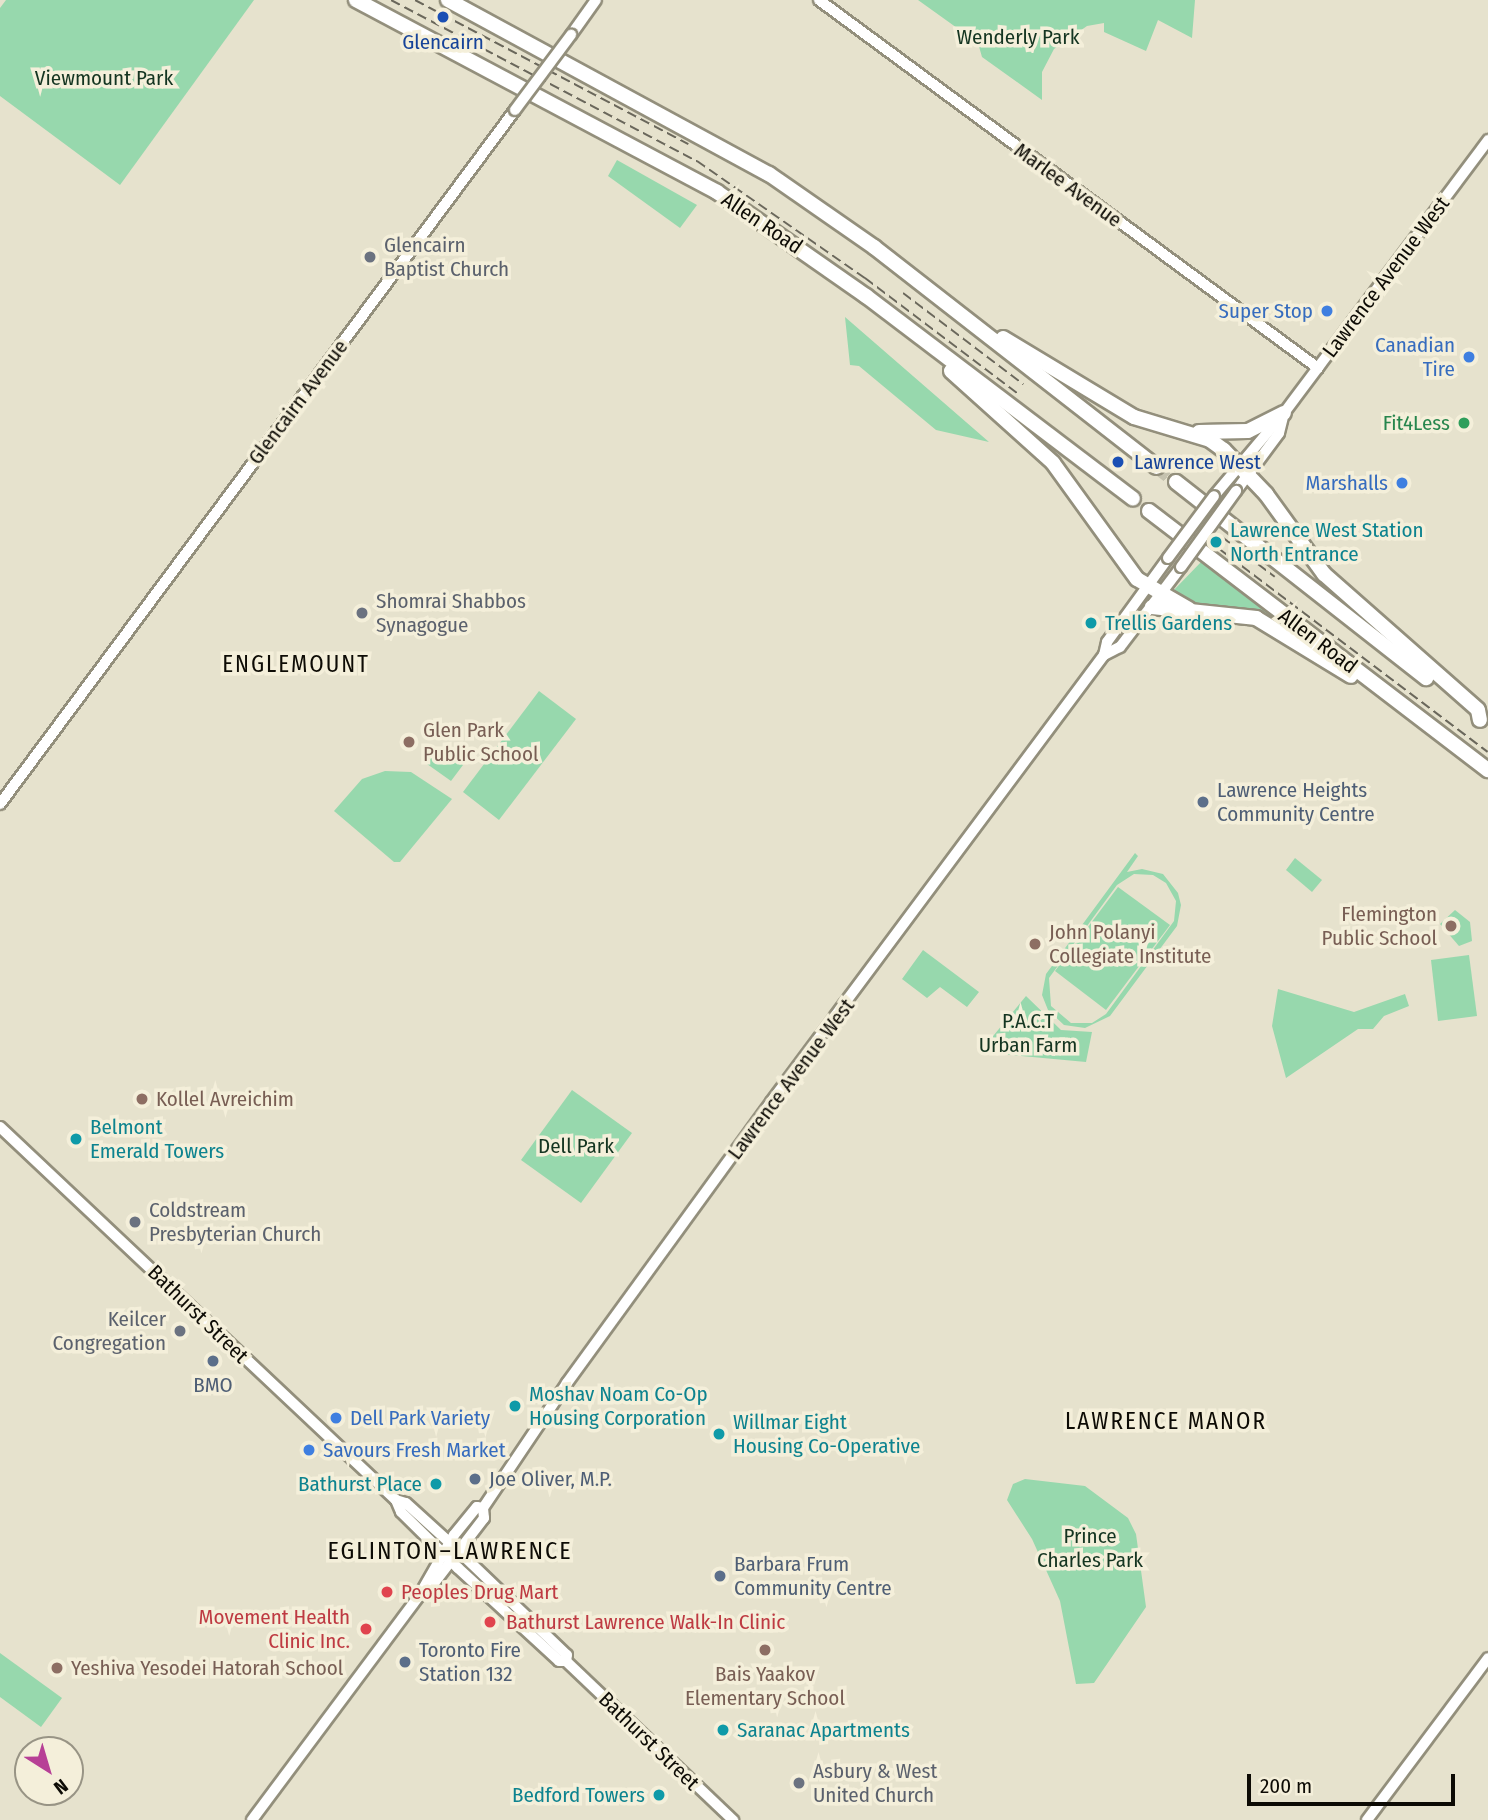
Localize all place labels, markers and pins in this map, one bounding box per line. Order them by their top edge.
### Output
marker: Glencairn [433,7,453,27]
place label: Glencairn [402,29,484,55]
place label: Glencairn Baptist Church [384,232,509,282]
marker: Glencairn Baptist Church [362,249,378,265]
place label: Super Stop [1219,298,1313,324]
marker: Super Stop [1319,303,1335,319]
place label: Canadian Tire [1375,332,1455,382]
marker: Canadian Tire [1461,349,1477,365]
place label: Fit4Less [1383,410,1450,436]
marker: Fit4Less [1456,415,1472,431]
place label: Lawrence West [1134,449,1261,475]
marker: Lawrence West [1108,452,1128,472]
place label: Marshalls [1306,470,1388,496]
marker: Marshalls [1394,475,1410,491]
place label: Lawrence West Station North Entrance [1230,517,1424,567]
marker: Lawrence West Station North Entrance [1208,534,1224,550]
place label: Shomrai Shabbos Synagogue [376,588,526,638]
marker: Shomrai Shabbos Synagogue [354,605,370,621]
place label: Trellis Gardens [1105,610,1232,636]
marker: Trellis Gardens [1083,615,1099,631]
place label: Glen Park Public School [423,717,538,767]
marker: Glen Park Public School [401,734,417,750]
place label: Lawrence Heights Community Centre [1217,777,1375,827]
marker: Lawrence Heights Community Centre [1195,794,1211,810]
place label: Flemington Public School [1322,901,1437,951]
marker: Flemington Public School [1443,918,1459,934]
place label: John Polanyi Collegiate Institute [1049,919,1211,969]
marker: John Polanyi Collegiate Institute [1027,936,1043,952]
place label: Kollel Avreichim [156,1086,294,1112]
marker: Kollel Avreichim [134,1091,150,1107]
place label: Belmont Emerald Towers [90,1114,224,1164]
marker: Belmont Emerald Towers [68,1131,84,1147]
place label: Coldstream Presbyterian Church [149,1197,321,1247]
marker: Coldstream Presbyterian Church [127,1214,143,1230]
place label: Keilcer Congregation [53,1306,166,1356]
marker: Keilcer Congregation [172,1323,188,1339]
marker: BMO [205,1353,221,1369]
place label: BMO [193,1372,233,1398]
place label: Moshav Noam Co-Op Housing Corporation [529,1381,708,1431]
marker: Moshav Noam Co-Op Housing Corporation [507,1398,523,1414]
place label: Dell Park Variety [350,1405,490,1431]
place label: Willmar Eight Housing Co-Operative [733,1409,920,1459]
marker: Dell Park Variety [328,1410,344,1426]
marker: Willmar Eight Housing Co-Operative [711,1426,727,1442]
place label: Savours Fresh Market [323,1437,506,1463]
marker: Savours Fresh Market [301,1442,317,1458]
place label: Joe Oliver, M.P. [489,1466,612,1492]
place label: Bathurst Place [298,1471,422,1497]
marker: Joe Oliver, M.P. [467,1471,483,1487]
marker: Bathurst Place [428,1476,444,1492]
place label: Barbara Frum Community Centre [734,1551,892,1601]
marker: Barbara Frum Community Centre [712,1568,728,1584]
place label: Peoples Drug Mart [401,1579,558,1605]
marker: Peoples Drug Mart [379,1584,395,1600]
place label: Movement Health Clinic Inc. [199,1604,350,1654]
place label: Bathurst Lawrence Walk-In Clinic [506,1609,785,1635]
marker: Bathurst Lawrence Walk-In Clinic [480,1612,500,1632]
marker: Movement Health Clinic Inc. [356,1619,376,1639]
place label: Toronto Fire Station 132 [419,1637,521,1687]
marker: Bais Yaakov Elementary School [757,1642,773,1658]
marker: Toronto Fire Station 132 [397,1654,413,1670]
place label: Yeshiva Yesodei Hatorah School [71,1655,343,1681]
marker: Yeshiva Yesodei Hatorah School [49,1660,65,1676]
place label: Bais Yaakov Elementary School [685,1661,845,1711]
place label: Saranac Apartments [737,1717,910,1743]
marker: Saranac Apartments [715,1722,731,1738]
place label: Asbury & West United Church [813,1758,937,1808]
marker: Asbury & West United Church [791,1775,807,1791]
place label: Bedford Towers [512,1782,645,1808]
marker: Bedford Towers [651,1787,667,1803]

